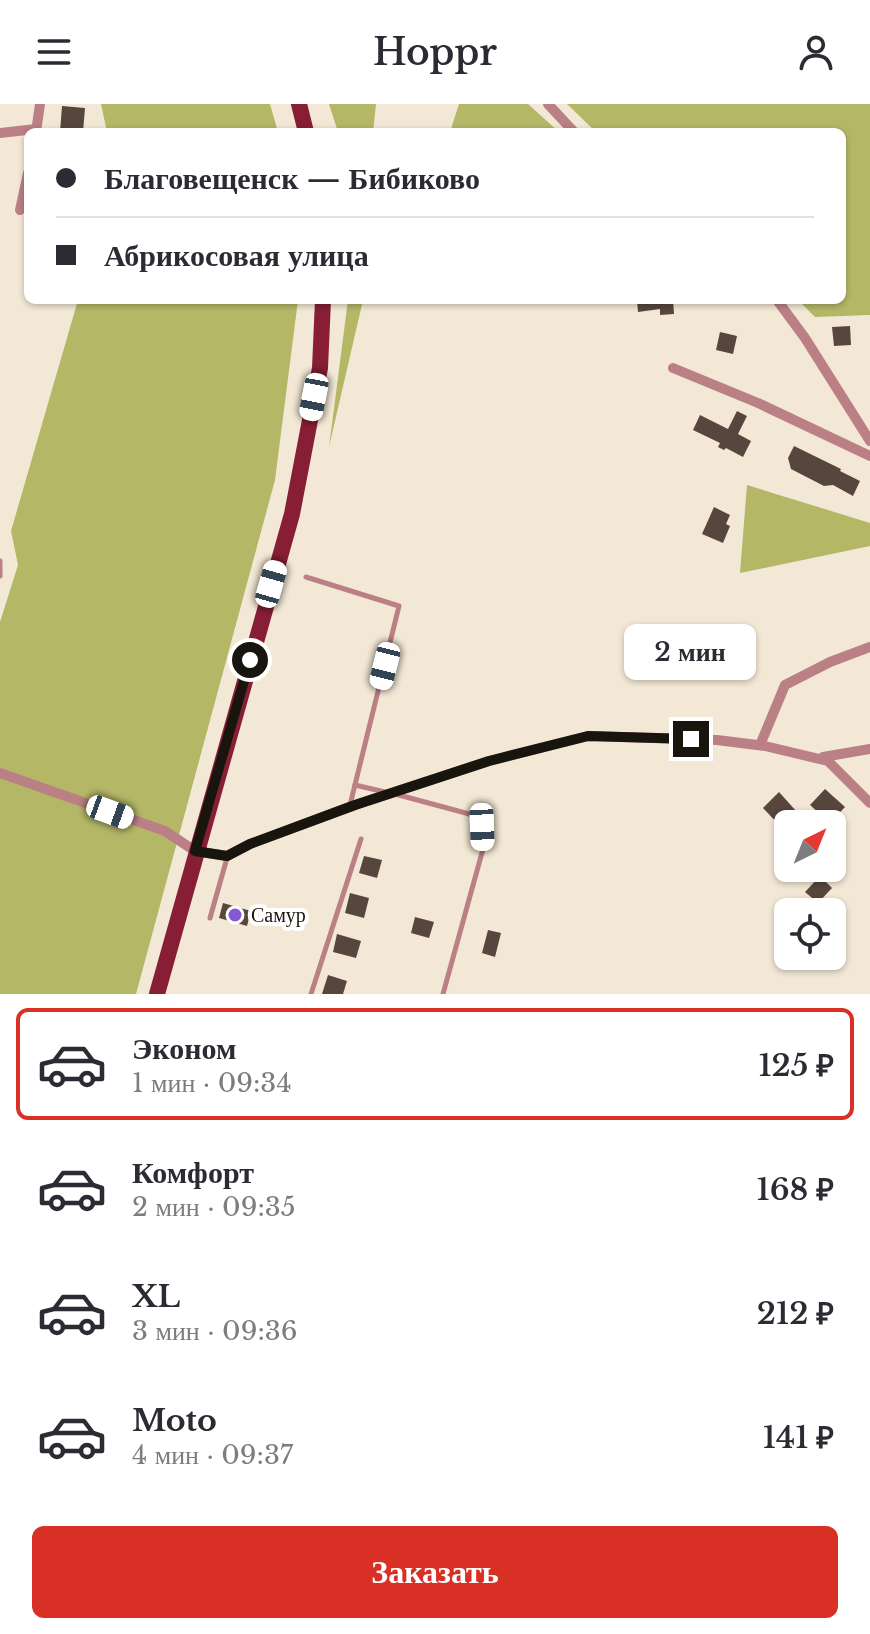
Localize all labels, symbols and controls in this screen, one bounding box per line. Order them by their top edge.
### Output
icon: menu [32,30,76,74]
text: Hoppr [373,30,497,75]
icon: person [794,30,838,74]
text: Благовещенск — Бибиково [104,160,480,197]
text: Абрикосовая улица [104,237,369,274]
car [298,371,330,423]
car [253,558,289,610]
callout: 2 мин [625,623,757,679]
text: 2 мин [654,636,726,668]
car [368,640,402,692]
route start [232,642,268,678]
route end [673,721,709,757]
car [83,793,137,831]
car [469,803,495,851]
north arrow [774,810,846,882]
map controls [774,810,846,970]
button: locate [774,898,846,970]
place label: Самур [251,903,306,927]
marker: Самур [226,906,244,924]
icon: car [36,1028,108,1100]
text: Эконом [132,1030,236,1067]
text: 125 ₽ [758,1047,834,1084]
text: 1 мин · 09:34 [132,1067,292,1099]
icon: car [36,1152,108,1224]
text: Комфорт [132,1154,254,1191]
text: 168 ₽ [756,1171,834,1208]
text: 2 мин · 09:35 [132,1191,296,1223]
icon: car [36,1276,108,1348]
text: XL [132,1278,180,1315]
text: 212 ₽ [757,1295,834,1332]
text: 3 мин · 09:36 [132,1315,298,1347]
icon: car [36,1400,108,1472]
text: Moto [132,1402,217,1439]
text: 141 ₽ [763,1419,834,1456]
text: 4 мин · 09:37 [132,1439,293,1471]
button: Заказать [32,1526,838,1618]

